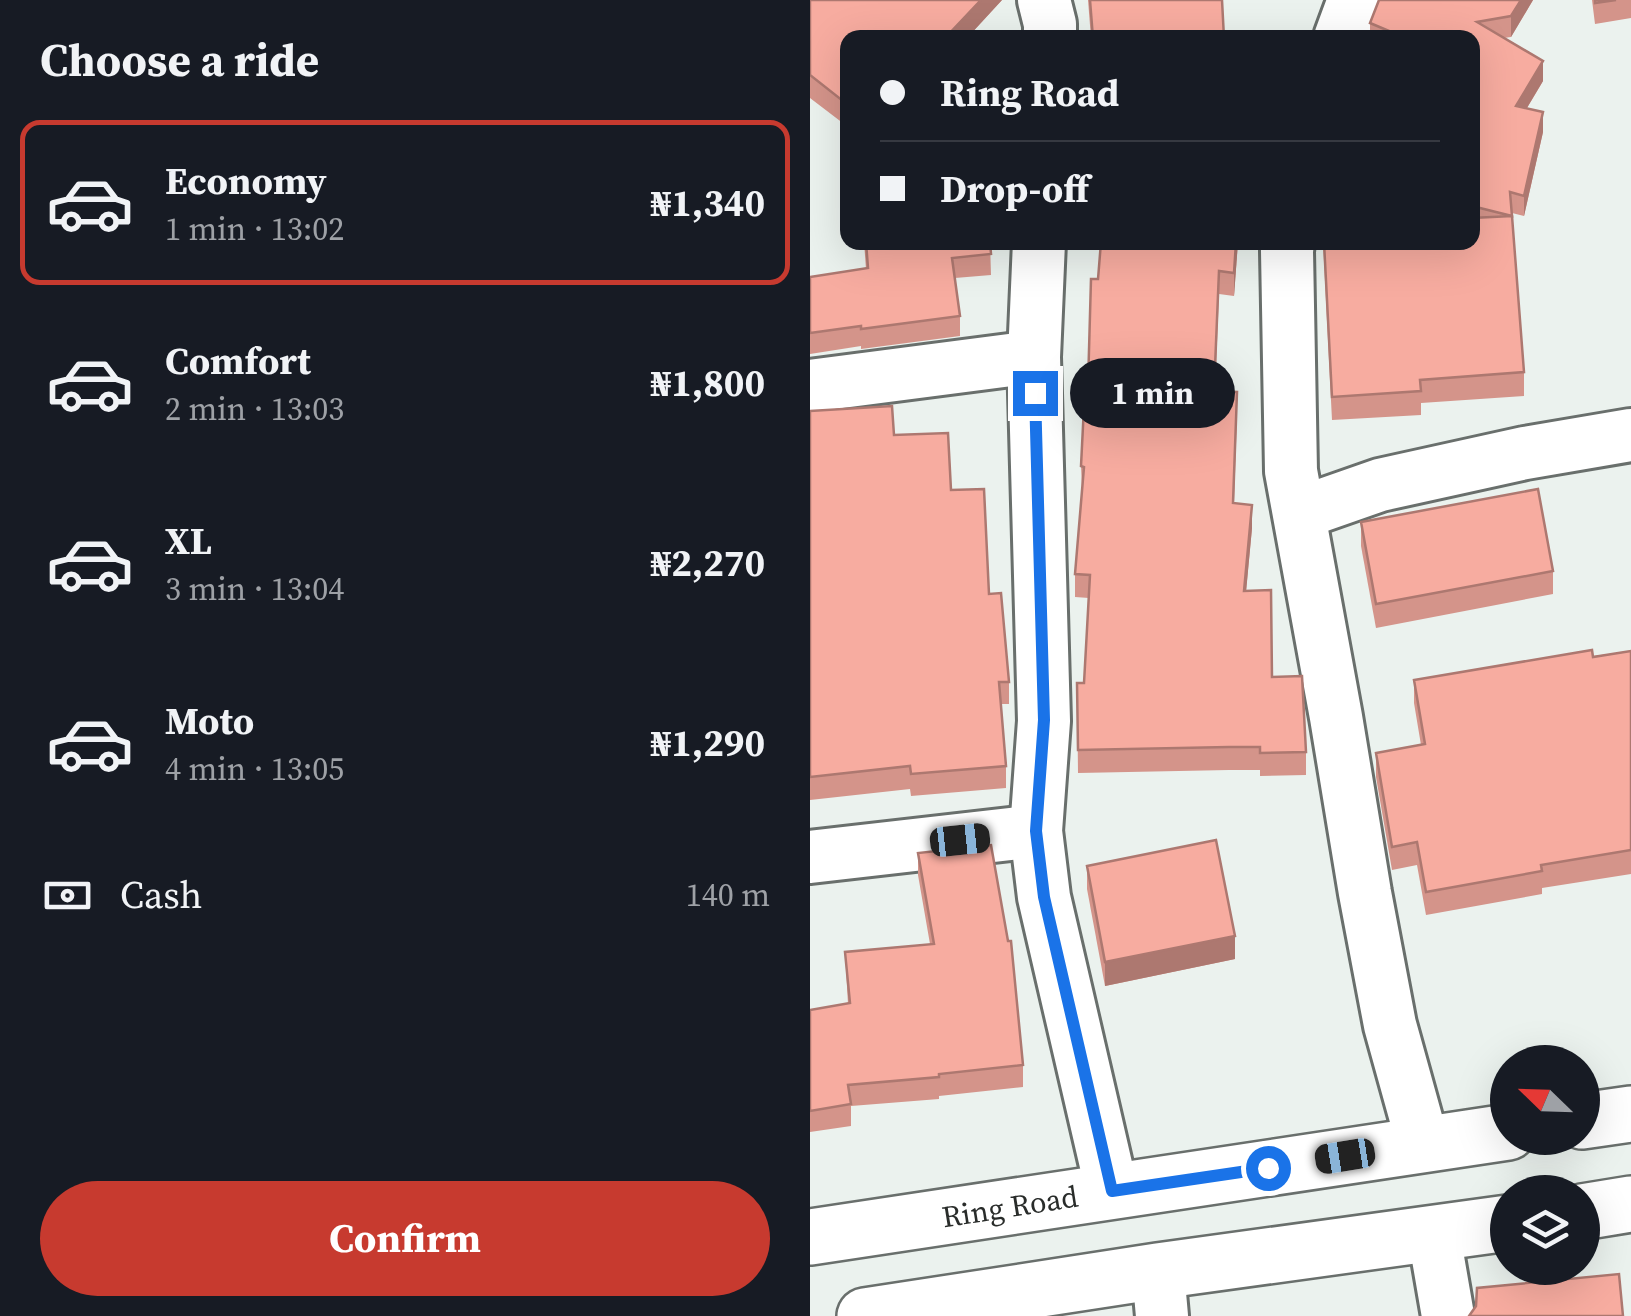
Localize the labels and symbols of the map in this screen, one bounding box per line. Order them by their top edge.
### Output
callout: 1 min [1070,358,1235,428]
route end [1013,371,1058,416]
car [929,822,991,858]
north arrow [1490,1045,1600,1155]
car [1313,1136,1377,1176]
route start [1246,1146,1291,1191]
street label: Ring Road [939,1176,1081,1237]

